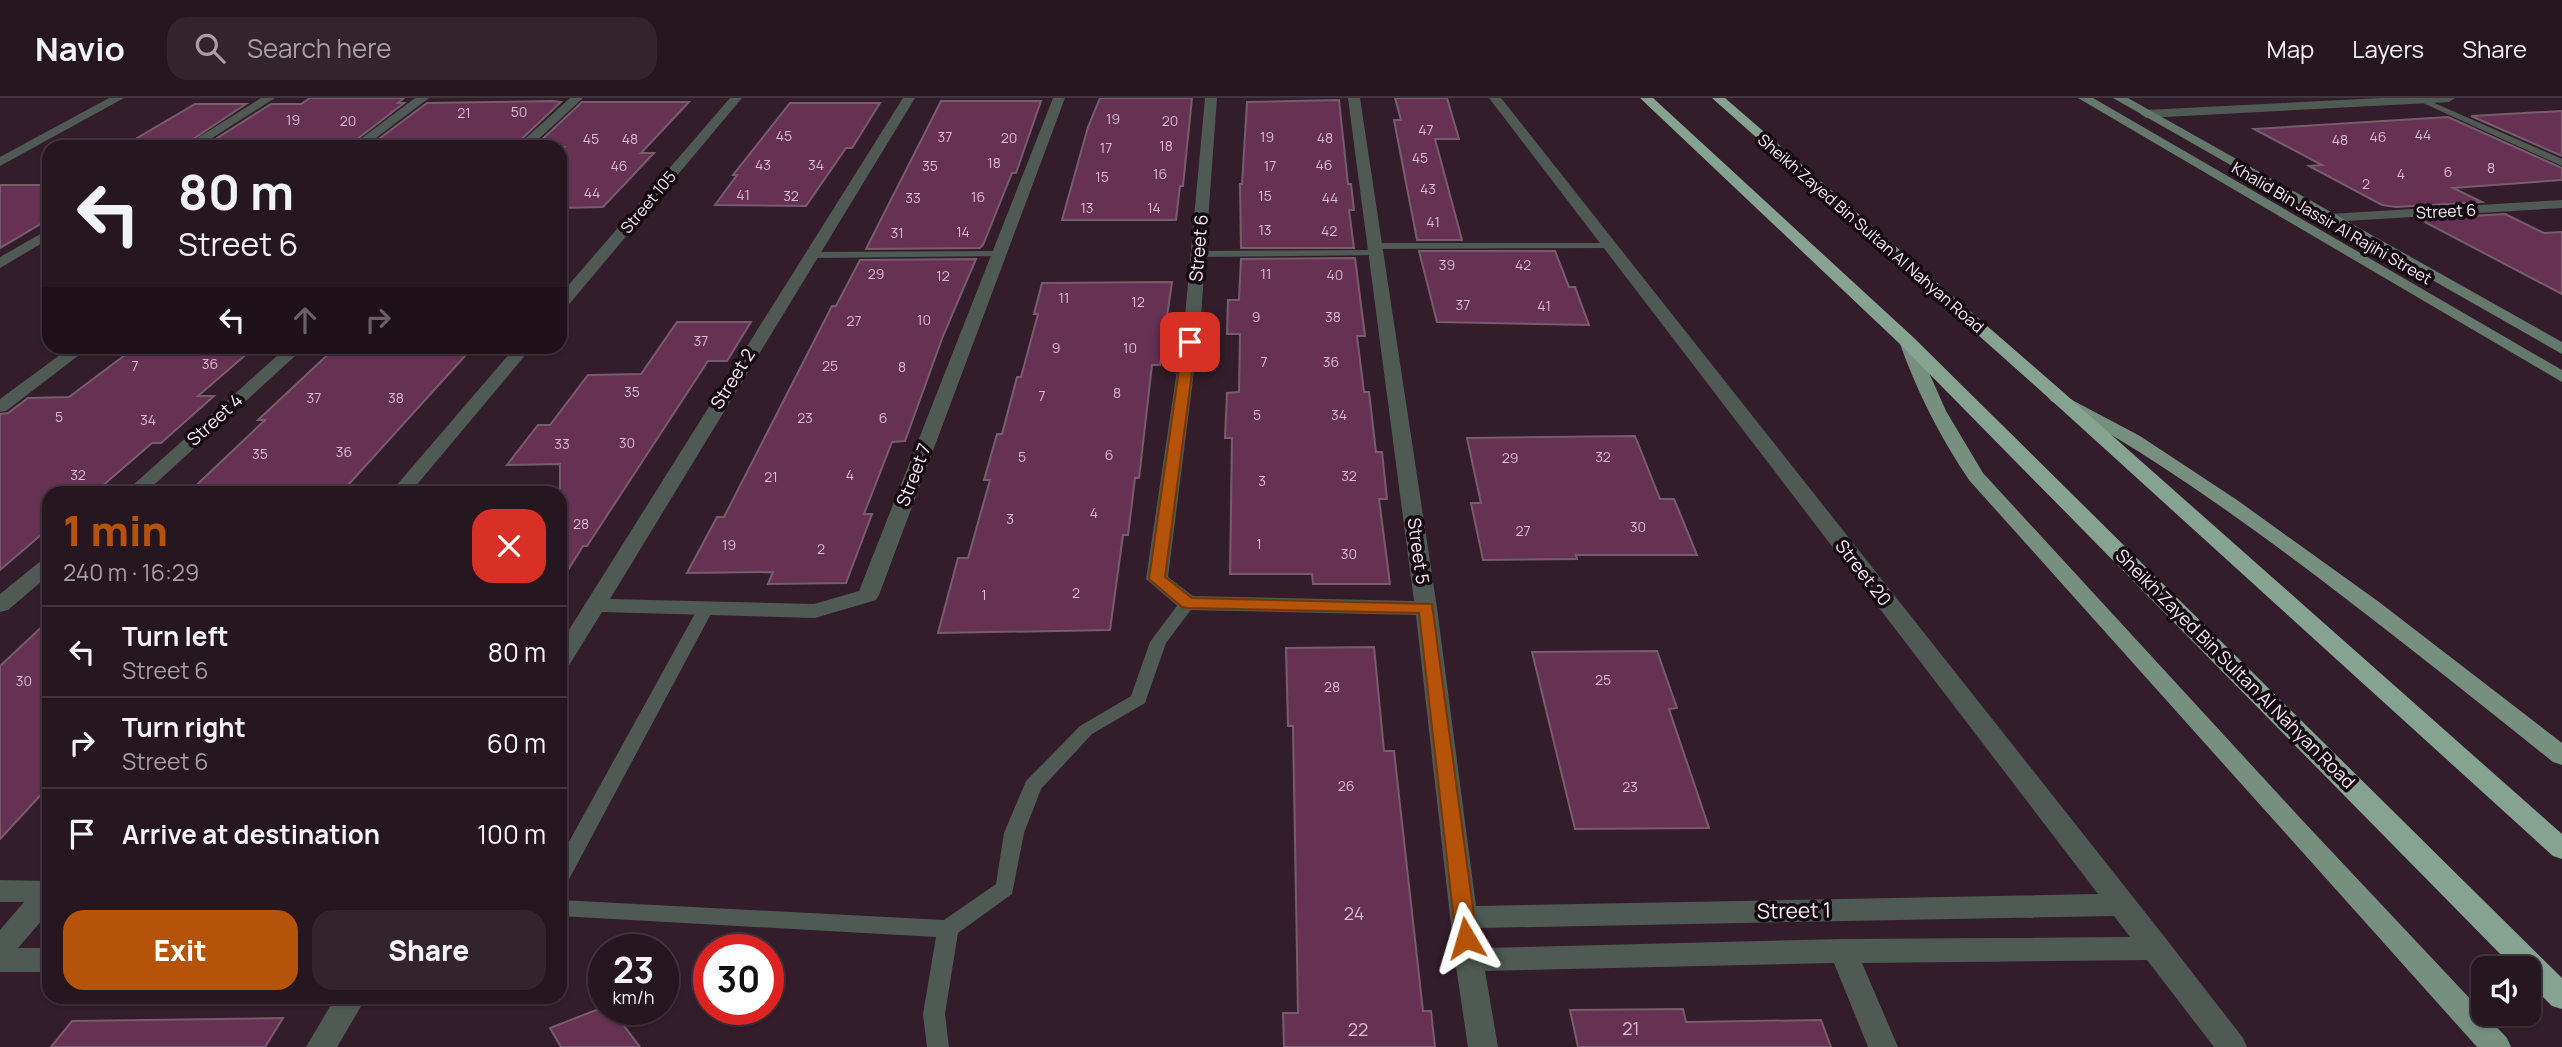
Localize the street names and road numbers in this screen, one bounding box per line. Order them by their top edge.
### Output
street label: Sheikh Zayed Bin Sultan Al Nahyan Road [1753,129,1989,337]
street label: Khalid Bin Jassir Al Rajihi Street [2228,157,2436,289]
street label: Street 105 [615,166,681,238]
street label: Street 6 [2415,198,2477,224]
street label: Street 6 [1183,213,1213,283]
street label: Street 2 [704,344,760,413]
street label: Street 4 [181,388,247,451]
street label: Street 7 [890,440,936,510]
street label: Street 5 [1402,516,1436,586]
street label: Street 20 [1830,534,1897,610]
street label: Sheikh Zayed Bin Sultan Al Nahyan Road [2111,543,2361,793]
street label: Street 1 [1757,895,1831,925]

